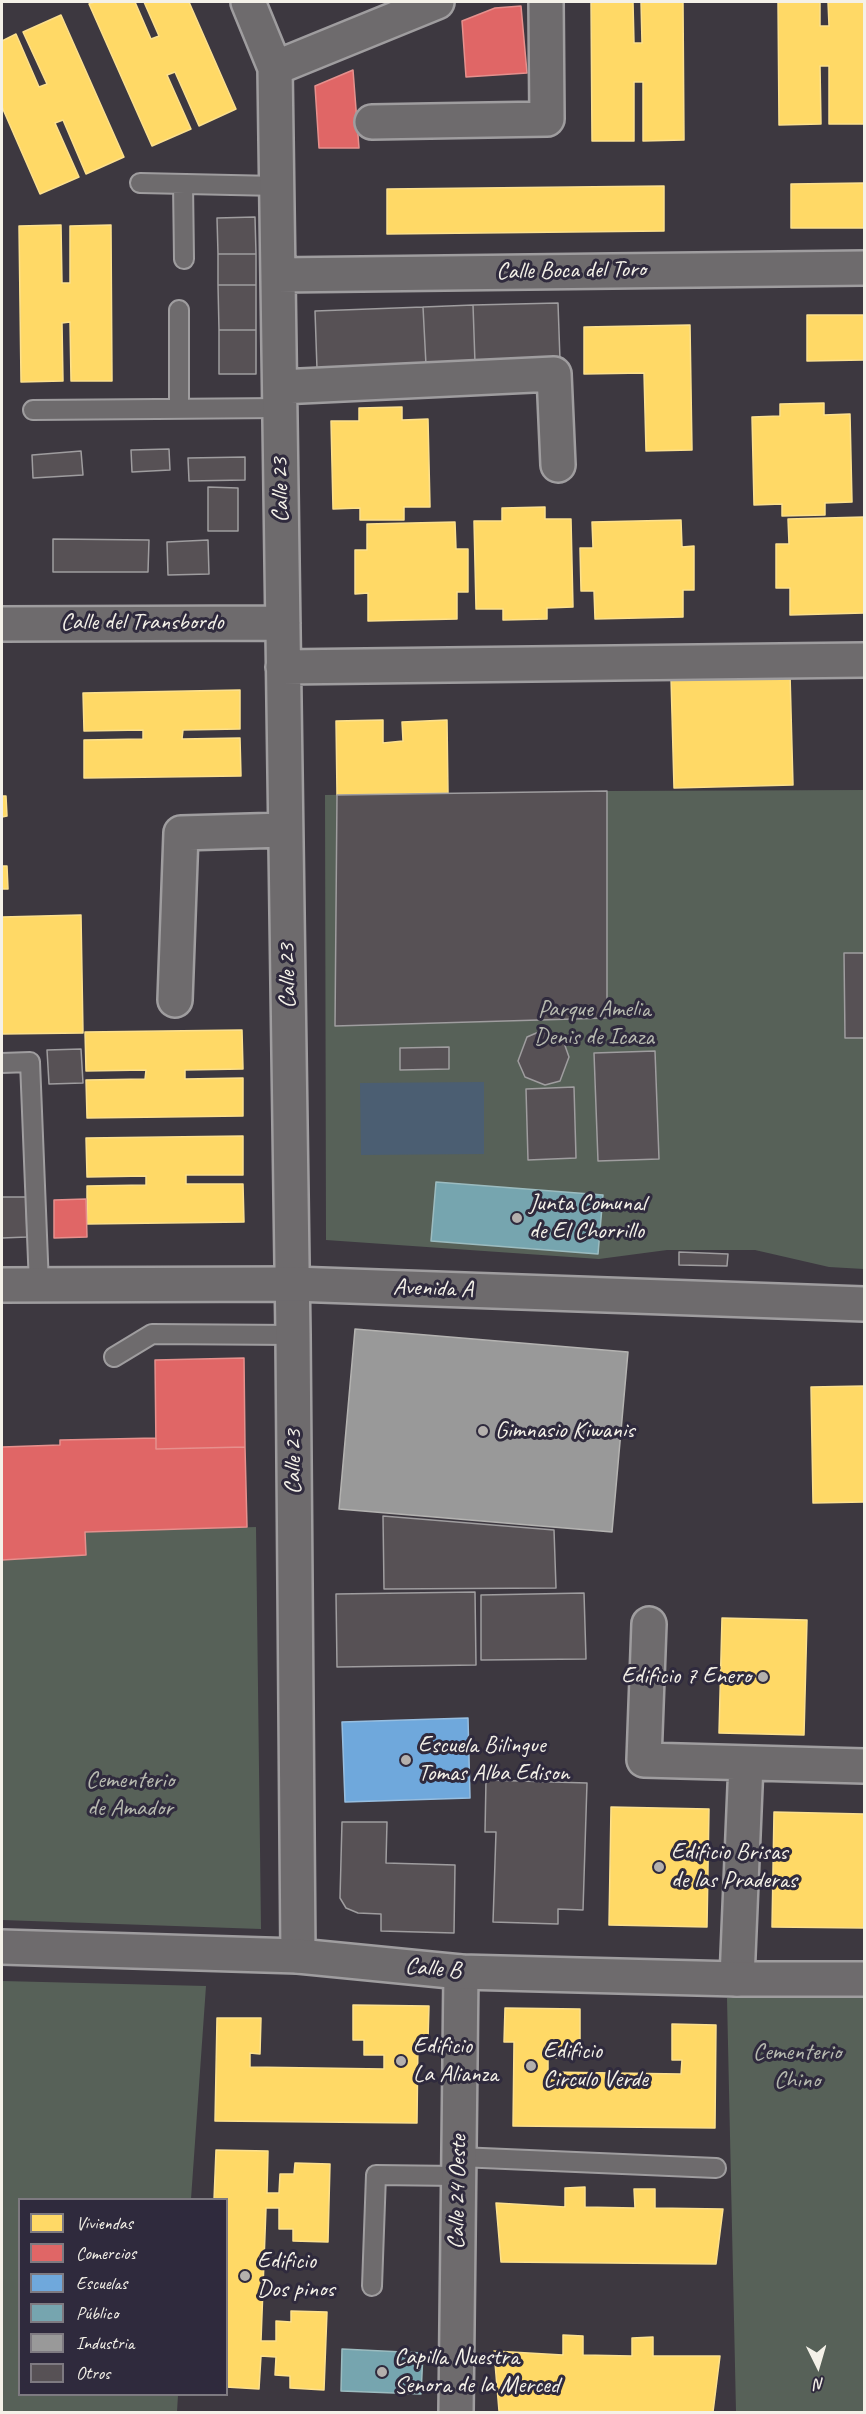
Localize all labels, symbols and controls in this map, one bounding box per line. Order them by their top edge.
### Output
street label: Calle Boca del Toro [496,255,646,287]
street label: Calle 23 [266,457,296,523]
street label: Calle del Transbordo [60,609,224,637]
street label: Calle 23 [273,943,303,1009]
park label: Parque Amelia Denis de Icaza [534,996,654,1052]
place label: Junta Comunal de El Chorrillo [529,1190,646,1246]
marker: Junta Comunal de El Chorrillo [510,1211,524,1225]
street label: Avenida A [392,1273,474,1305]
place label: Gimnasio Kiwanis [495,1417,634,1445]
marker: Gimnasio Kiwanis [476,1424,490,1438]
street label: Calle 23 [280,1429,308,1495]
place label: Edificio 7 Enero [621,1663,751,1691]
marker: Edificio 7 Enero [756,1670,770,1684]
place label: Escuela Bilingue Tomas Alba Edison [418,1732,569,1788]
marker: Escuela Bilingue Tomas Alba Edison [399,1753,413,1767]
park label: Cementerio de Amador [86,1767,174,1823]
place label: Edificio Brisas de las Praderas [671,1839,797,1895]
marker: Edificio Brisas de las Praderas [652,1860,666,1874]
street label: Calle B [404,1952,462,1986]
place label: Edificio La Alianza [413,2033,498,2089]
place label: Edificio Circulo Verde [543,2038,648,2094]
park label: Cementerio Chino [753,2039,841,2095]
marker: Edificio La Alianza [394,2054,408,2068]
marker: Edificio Circulo Verde [524,2059,538,2073]
street label: Calle 24 Oeste [443,2134,473,2250]
legend [18,2198,228,2396]
text: Viviendas [76,2212,133,2234]
text: Comercios [76,2242,136,2264]
place label: Edificio Dos pinos [257,2248,335,2304]
marker: Edificio Dos pinos [238,2269,252,2283]
text: Escuelas [76,2272,127,2294]
text: Público [76,2302,118,2324]
text: Industria [76,2332,134,2354]
north arrow [788,2336,848,2396]
place label: Capilla Nuestra Senora de la Merced [394,2344,559,2400]
text: Otros [76,2362,110,2384]
marker: Capilla Nuestra Senora de la Merced [375,2365,389,2379]
text: N [814,2374,825,2394]

